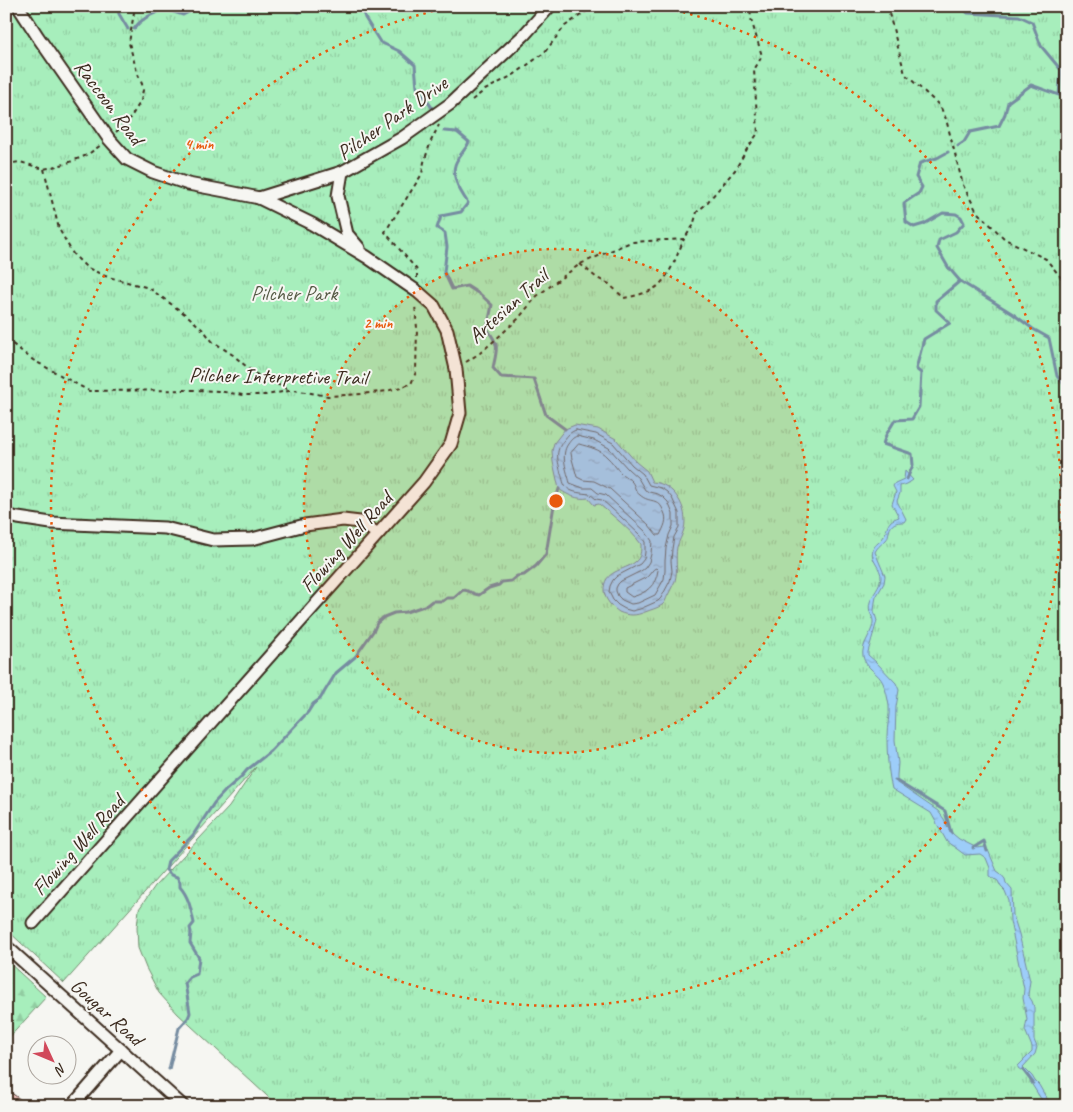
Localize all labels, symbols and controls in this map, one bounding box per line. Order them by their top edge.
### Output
street label: Raccoon Road [69,54,152,153]
street label: Pilcher Park Drive [332,70,453,166]
text: 4 min [185,135,214,154]
street label: Artesian Trail [463,261,556,349]
park label: Pilcher Park [251,280,339,306]
text: 2 min [364,314,393,333]
street label: Pilcher Interpretive Trail [189,361,371,391]
street label: Flowing Well Road [294,484,400,598]
centre of rings [547,492,565,510]
street label: Flowing Well Road [26,787,132,901]
street label: Gougar Road [65,972,151,1053]
north arrow [28,1034,78,1084]
text: N [50,1060,70,1079]

